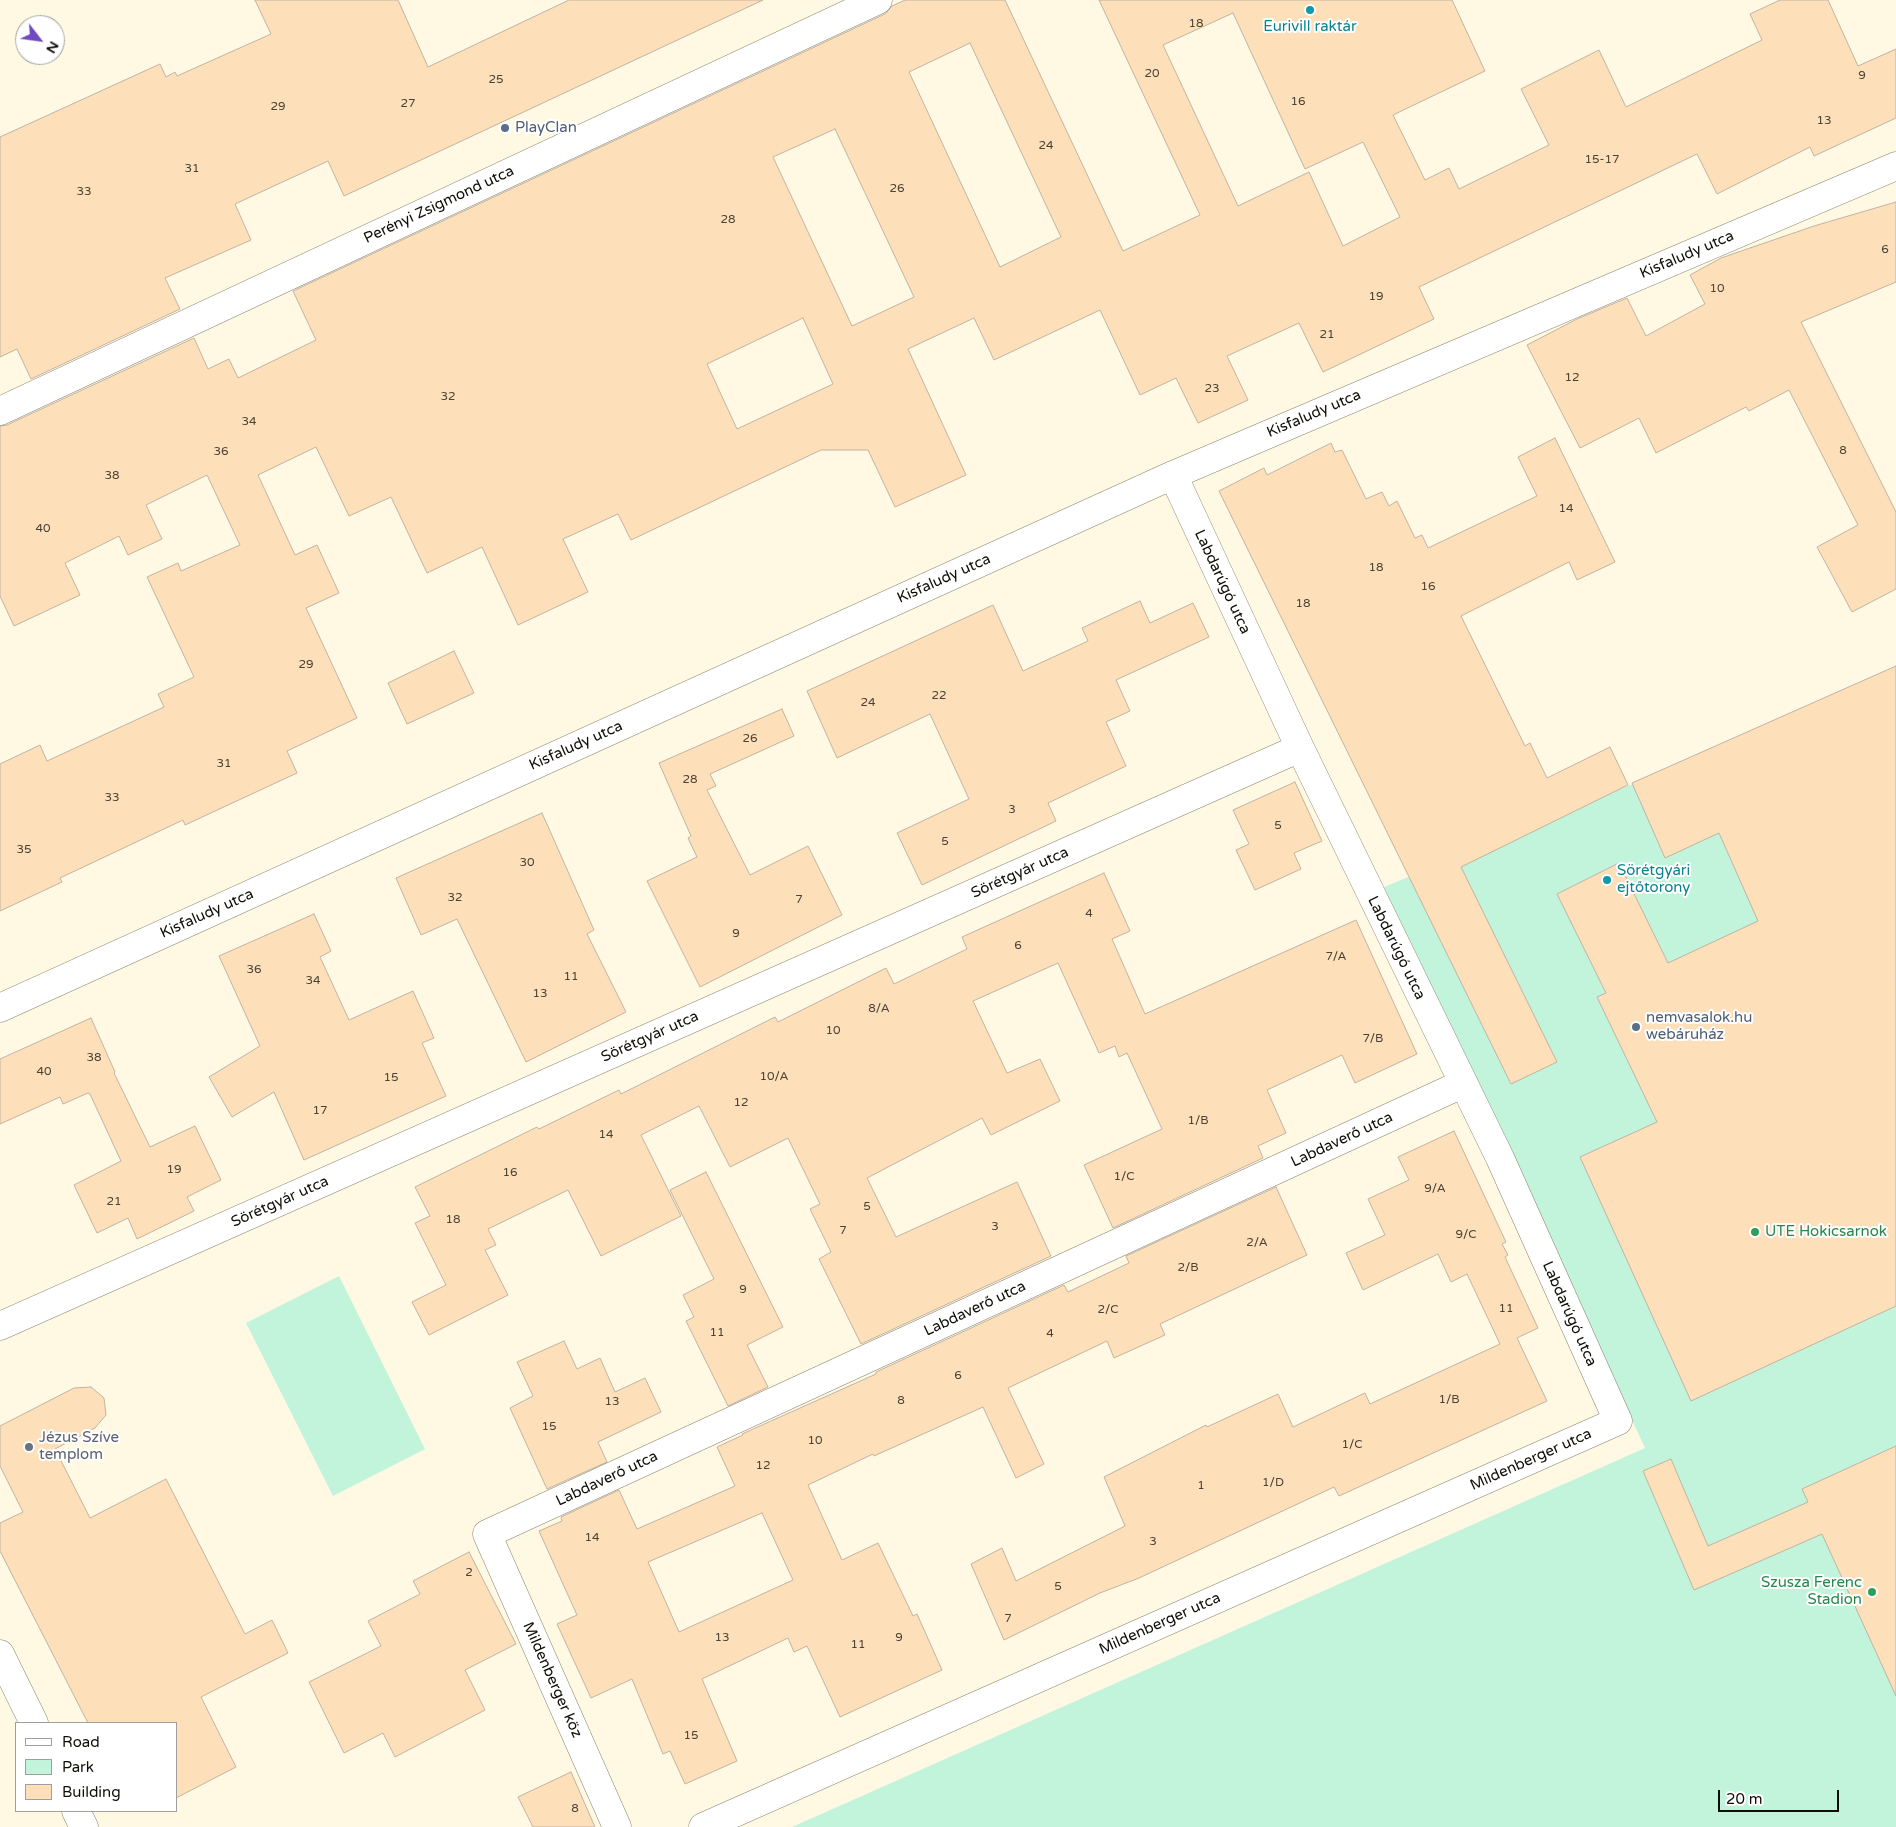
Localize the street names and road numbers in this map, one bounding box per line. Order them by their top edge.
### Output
street label: Perényi Zsigmond utca [361,162,517,248]
street label: Kisfaludy utca [1637,227,1737,283]
street label: Kisfaludy utca [1264,386,1364,442]
street label: Labdarúgó utca [1190,527,1254,637]
street label: Kisfaludy utca [894,550,994,608]
street label: Kisfaludy utca [526,717,626,775]
street label: Sörétgyár utca [969,843,1071,903]
street label: Kisfaludy utca [157,885,257,943]
street label: Labdarúgó utca [1363,893,1429,1003]
street label: Sörétgyár utca [599,1007,701,1067]
street label: Labdaverő utca [1288,1109,1396,1171]
street label: Sörétgyár utca [229,1172,331,1232]
street label: Labdarúgó utca [1538,1259,1600,1369]
street label: Labdaverő utca [921,1278,1029,1340]
street label: Mildenberger utca [1467,1425,1595,1495]
street label: Labdaverő utca [553,1448,661,1510]
street label: Mildenberger utca [1096,1589,1224,1659]
street label: Mildenberger köz [518,1619,586,1741]

